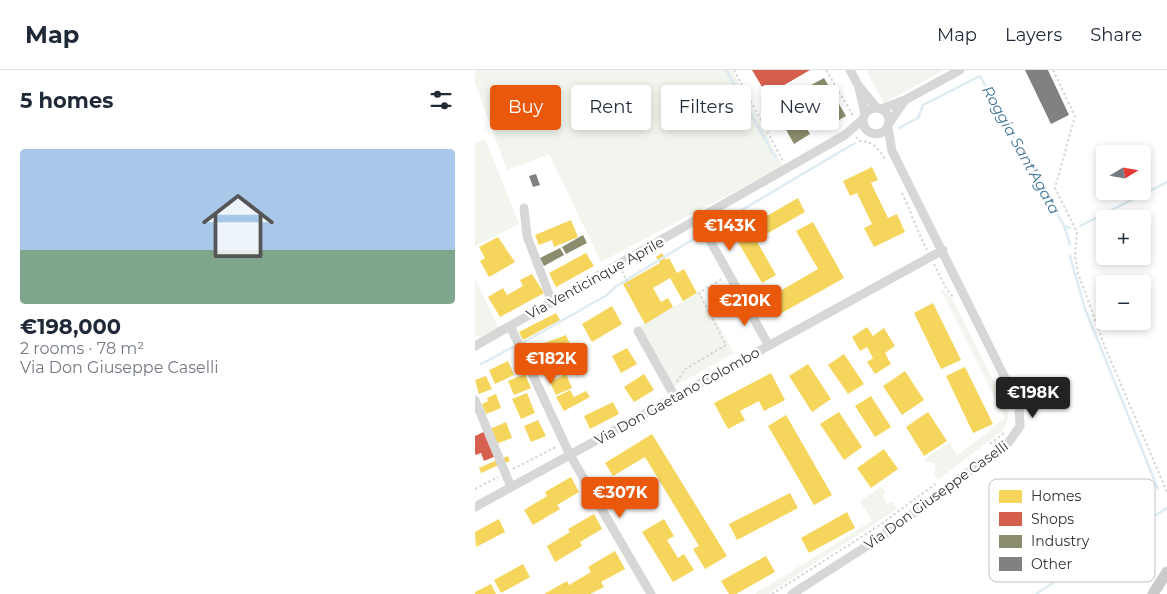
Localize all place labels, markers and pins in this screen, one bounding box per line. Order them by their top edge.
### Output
pin: €143K [695,210,765,252]
pin: €210K [710,284,780,327]
pin: €182K [516,342,586,385]
pin: €198K [998,376,1068,419]
pin: €307K [585,476,655,519]

